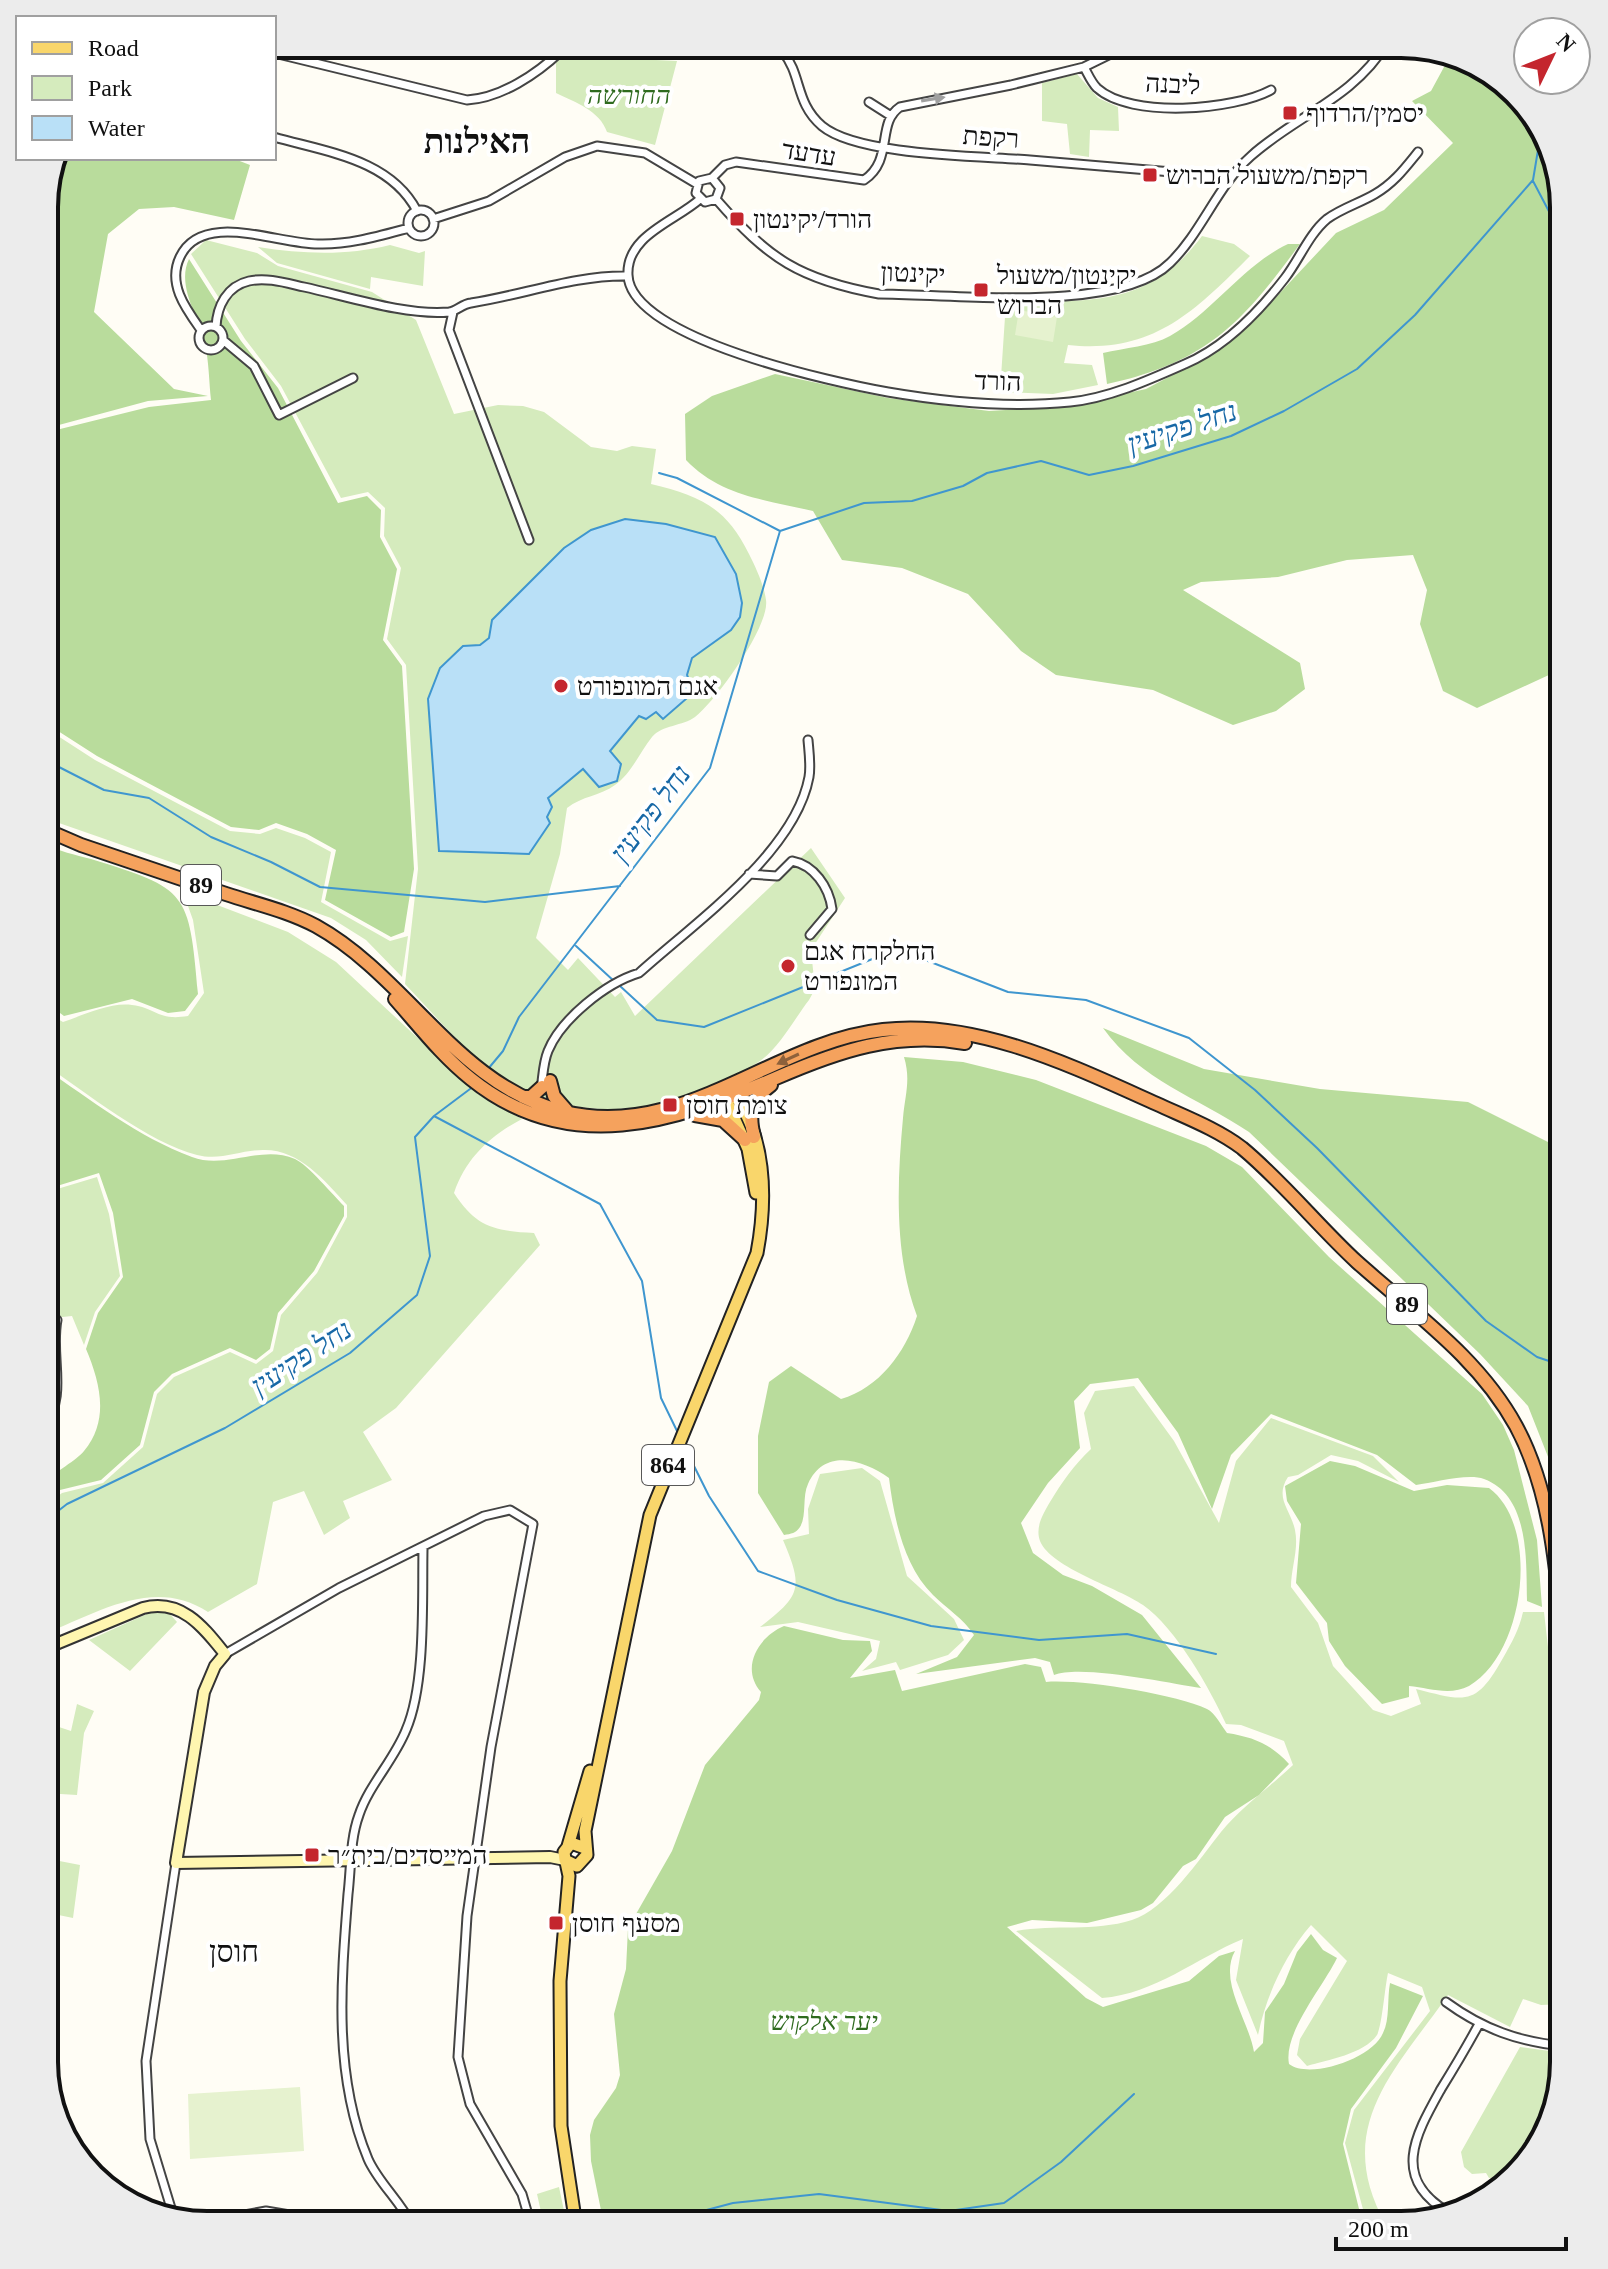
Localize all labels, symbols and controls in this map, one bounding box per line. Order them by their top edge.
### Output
legend [16,16,276,160]
north arrow [1512,16,1592,96]
text: N [1552,28,1581,57]
text: Road [88,35,139,61]
street label: ליבנה [1145,69,1201,100]
text: Park [88,75,132,101]
park label: החורשה [587,81,671,110]
one-way arrow [921,93,946,105]
place label: יסמין/הרדוף [1306,99,1424,128]
marker: יסמין/הרדוף [1281,104,1299,122]
text: Water [88,115,145,141]
street label: רקפת [962,121,1020,154]
district label: האילנות [424,123,530,160]
street label: עדעד [780,135,838,172]
place label: רקפת/משעול הברוש [1166,161,1369,190]
marker: רקפת/משעול הברוש [1141,166,1159,184]
place label: הורד/יקינטון [753,205,872,234]
marker: הורד/יקינטון [728,210,746,228]
street label: יקינטון [880,258,946,289]
place label: יקינטון/משעול הברוש [996,261,1137,320]
marker: יקינטון/משעול הברוש [972,281,990,299]
street label: הורד [974,366,1022,397]
water label: נחל פקיעין [1124,395,1241,461]
place label: אגם המונפורט [577,672,718,701]
marker: אגם המונפורט [552,677,570,695]
water label: נחל פקיעין [604,759,698,868]
road number: 89 [181,865,221,905]
place label: החלקרח אגם המונפורט [804,937,936,996]
marker: החלקרח אגם המונפורט [779,957,797,975]
one-way arrow [777,1052,800,1066]
place label: צומת חוסן [686,1091,788,1120]
marker: צומת חוסן [661,1096,679,1114]
road number: 89 [1387,1284,1427,1324]
water label: נחל פקיעין [245,1314,358,1402]
road number: 864 [642,1445,694,1485]
place label: המייסדים/בית״ר [328,1841,487,1870]
marker: המייסדים/בית״ר [303,1846,321,1864]
place label: מסעף חוסן [572,1909,680,1938]
marker: מסעף חוסן [547,1914,565,1932]
district label: חוסן [209,1935,259,1968]
park label: יער אלקוש [770,2007,878,2036]
scale bar [1336,2201,1566,2251]
text: 200 m [1348,2216,1409,2242]

